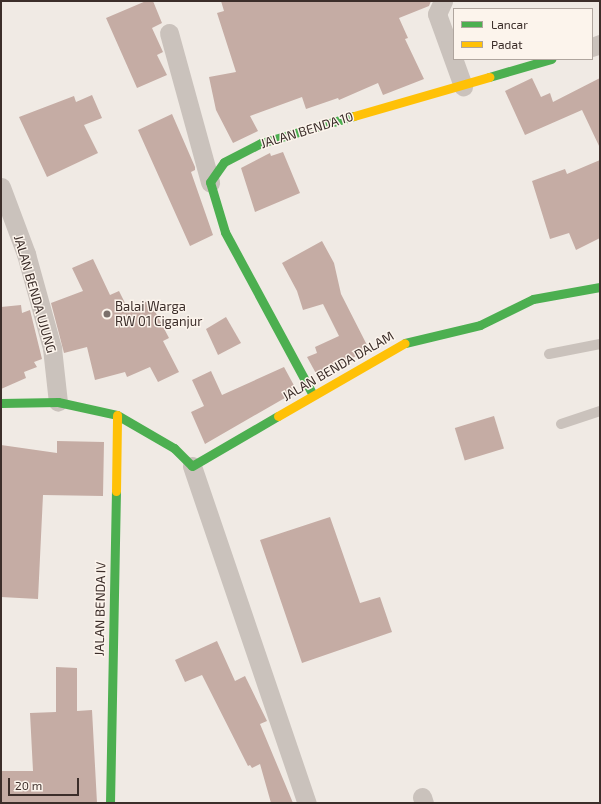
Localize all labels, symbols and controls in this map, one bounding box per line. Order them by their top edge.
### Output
legend [453,8,593,60]
text: Lancar [491,17,528,31]
text: Padat [491,37,523,51]
street label: JALAN BENDA 10 [259,108,355,152]
street label: JALAN BENDA UJUNG [11,233,59,355]
place label: Balai Warga RW 01 Ciganjur [115,299,203,330]
marker: Balai Warga RW 01 Ciganjur [102,309,112,319]
street label: JALAN BENDA DALAM [279,328,397,404]
street label: JALAN BENDA IV [91,562,109,656]
scale bar [10,770,81,796]
text: 20 m [15,778,42,792]

